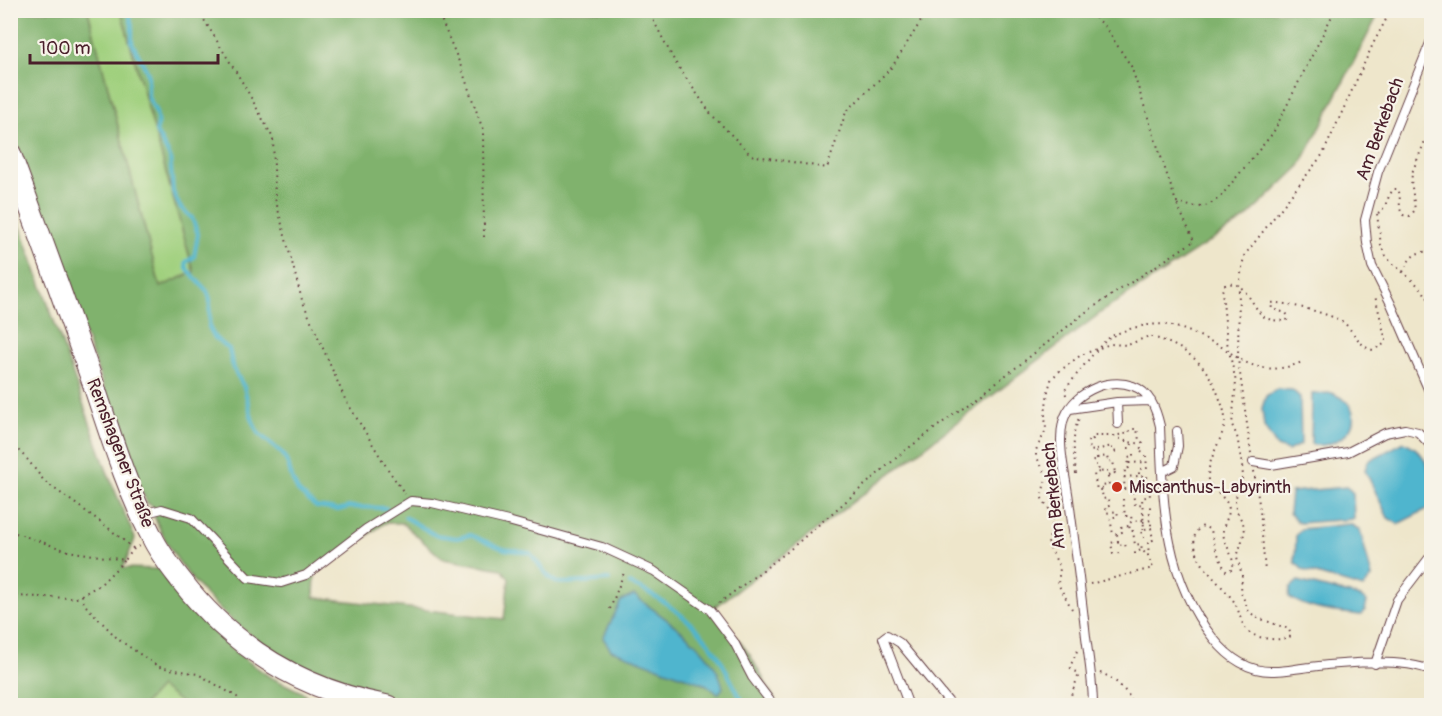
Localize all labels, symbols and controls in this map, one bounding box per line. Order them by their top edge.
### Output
scale bar [30,27,218,65]
text: 100 m [39,37,91,60]
street label: Am Berkebach [1351,74,1409,184]
street label: Remshagener Straße [81,375,159,531]
street label: Am Berkebach [1037,441,1071,551]
place label: Miscanthus-Labyrinth [1129,476,1291,499]
marker: Miscanthus-Labyrinth [1110,480,1124,494]

